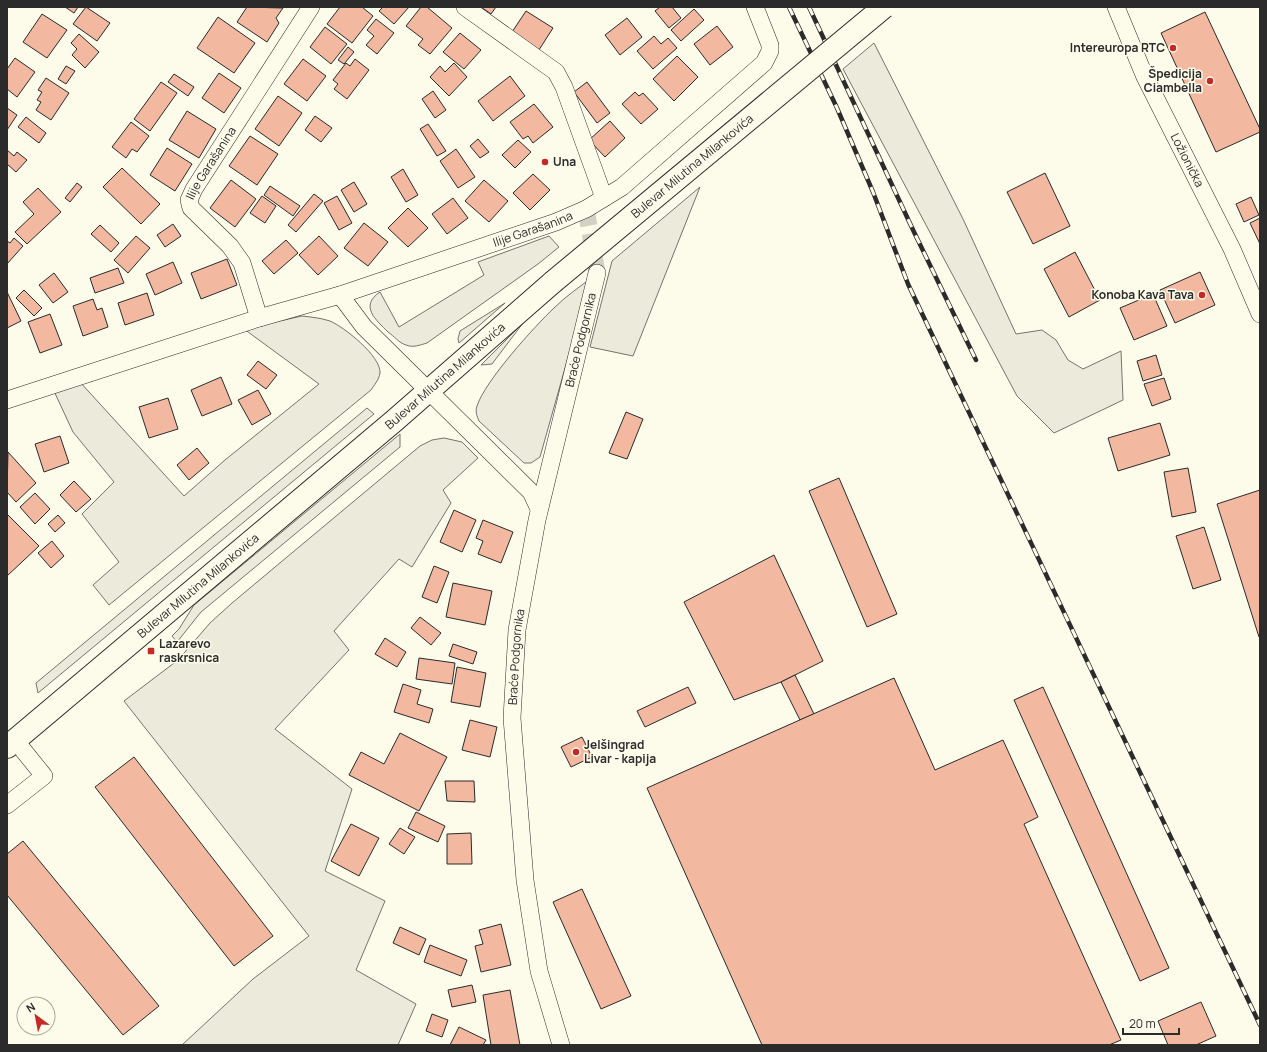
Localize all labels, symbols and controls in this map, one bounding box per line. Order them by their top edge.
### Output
place label: Intereuropa RTC [1070,39,1165,56]
marker: Intereuropa RTC [1168,43,1178,53]
place label: Špedicija Ciambella [1144,65,1202,96]
marker: Špedicija Ciambella [1205,76,1215,86]
street label: Bulevar Milutina Milankovića [627,110,757,222]
street label: Ilije Garašanina [181,123,240,202]
street label: Ložionička [1167,130,1208,190]
place label: Una [553,153,576,170]
marker: Una [540,157,550,167]
street label: Ilije Garašanina [491,207,575,251]
place label: Konoba Kava Tava [1091,286,1194,303]
marker: Konoba Kava Tava [1197,290,1207,300]
street label: Braće Podgornika [561,291,600,389]
street label: Bulevar Milutina Milankovića [381,319,509,433]
street label: Bulevar Milutina Milankovića [133,529,262,642]
street label: Braće Podgornika [504,607,529,706]
place label: Lazarevo raskrsnica [159,635,219,666]
marker: Lazarevo raskrsnica [146,646,156,656]
place label: Jelšingrad Livar - kapija [584,736,656,767]
marker: Jelšingrad Livar - kapija [571,747,581,757]
north arrow [16,996,56,1036]
text: N [23,999,38,1016]
scale bar [1123,1010,1179,1036]
text: 20 m [1129,1015,1156,1032]

